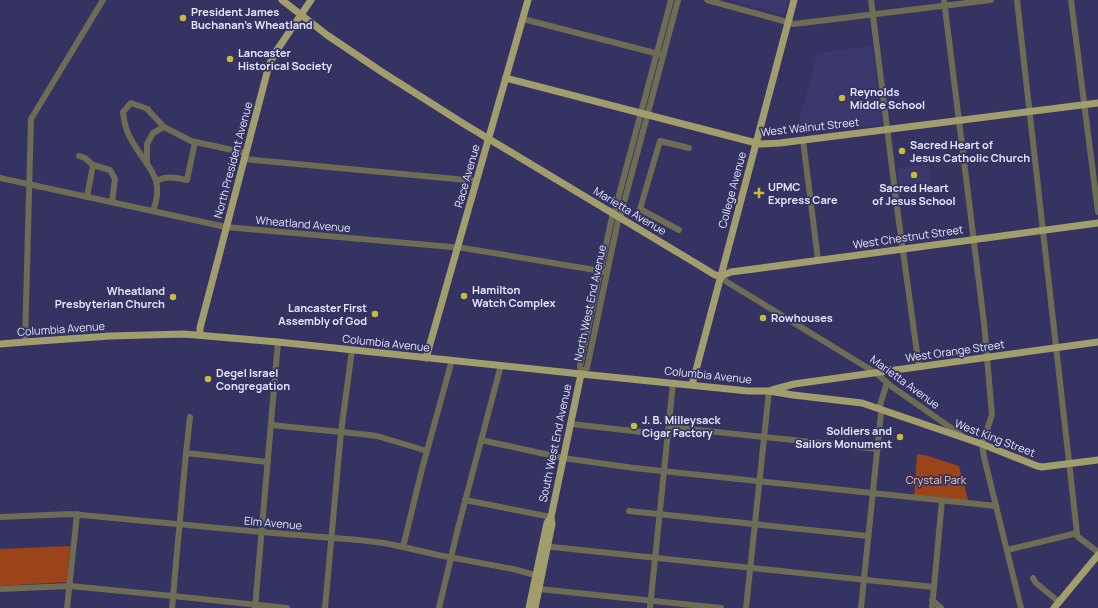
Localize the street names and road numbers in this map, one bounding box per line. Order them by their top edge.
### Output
street label: North President Avenue [210,99,255,220]
street label: West Walnut Street [760,114,860,139]
street label: Race Avenue [450,142,483,209]
street label: College Avenue [714,149,749,230]
street label: Marietta Avenue [591,183,670,239]
street label: Wheatland Avenue [255,212,352,235]
street label: West Chestnut Street [852,221,964,252]
street label: North West End Avenue [570,243,609,363]
street label: Columbia Avenue [17,318,106,339]
street label: Columbia Avenue [342,330,431,355]
street label: West Orange Street [904,336,1006,365]
street label: Marietta Avenue [868,351,944,412]
street label: Columbia Avenue [664,362,753,387]
street label: South West End Avenue [535,382,574,503]
street label: West King Street [953,415,1038,460]
street label: Elm Avenue [243,513,303,533]

